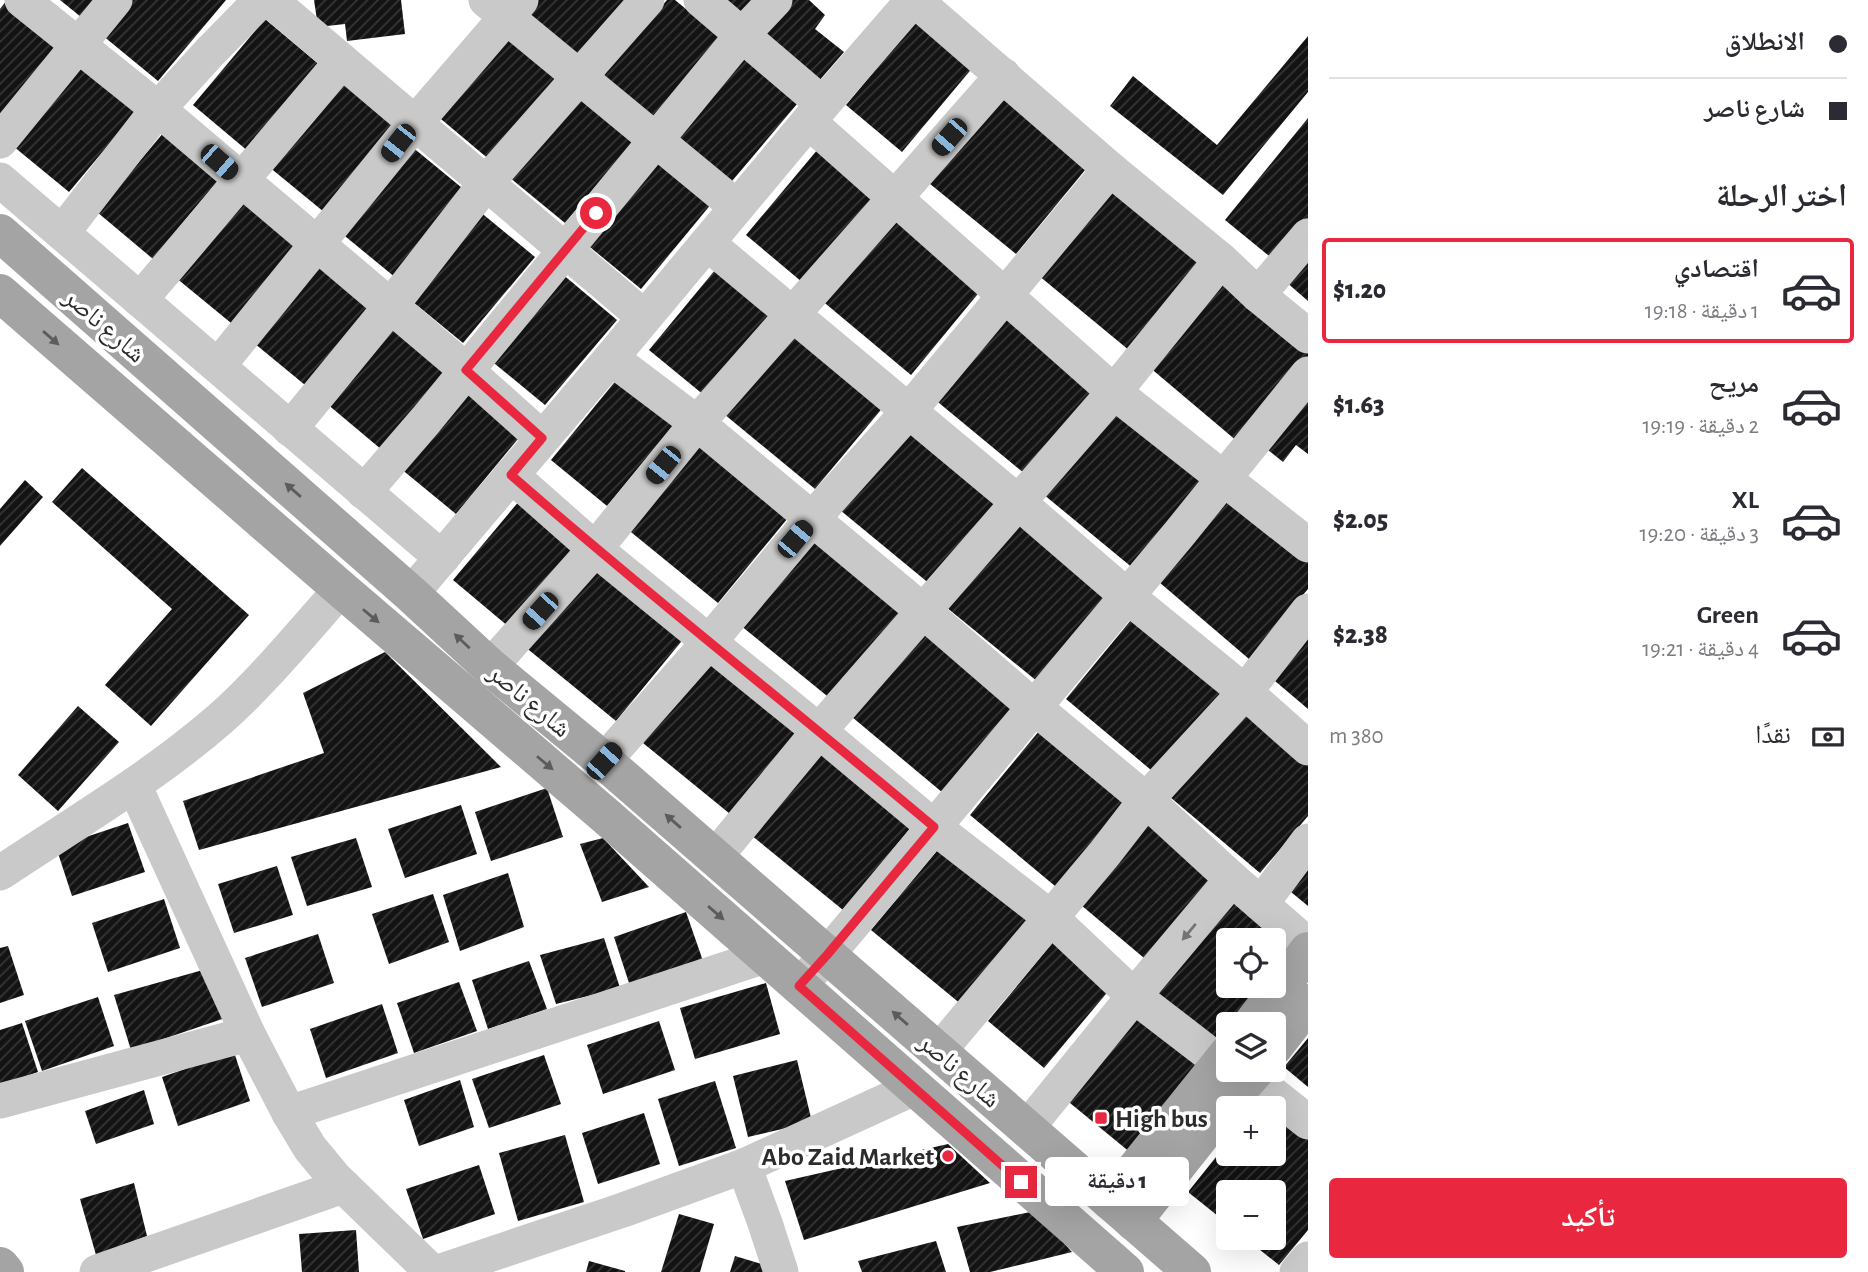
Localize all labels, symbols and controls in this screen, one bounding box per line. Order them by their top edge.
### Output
text: الانطلاق [1725,29,1805,55]
text: شارع ناصر [1704,96,1805,122]
car [928,114,971,160]
car [377,120,420,166]
car [197,140,242,184]
text: اختر الرحلة [1716,180,1847,212]
route start [580,197,612,229]
text: اقتصادي [1674,256,1759,282]
icon: car [1780,259,1843,322]
text: $1.20 [1333,277,1386,303]
street label: شارع ناصر [57,283,150,369]
text: 1 دقيقة · 19:18 [1645,300,1759,323]
one-way arrow [43,330,60,345]
text: مريح [1709,371,1759,397]
icon: car [1780,374,1843,437]
text: $1.63 [1333,392,1385,418]
text: 2 دقيقة · 19:19 [1642,415,1759,438]
car [642,442,685,488]
one-way arrow [284,483,301,498]
text: XL [1732,487,1759,513]
icon: car [1780,489,1843,552]
text: $2.05 [1333,507,1388,533]
car [774,516,817,562]
text: 3 دقيقة · 19:20 [1639,523,1759,546]
car [519,588,562,634]
text: Green [1697,602,1759,628]
icon: car [1780,604,1843,667]
one-way arrow [363,608,380,623]
text: $2.38 [1333,622,1388,648]
one-way arrow [454,634,471,650]
text: 4 دقيقة · 19:21 [1642,638,1759,661]
street label: شارع ناصر [481,659,575,744]
icon: cash [1809,718,1847,756]
text: نقدًا [1755,722,1791,748]
text: 380 m [1329,725,1384,748]
car [583,738,626,784]
one-way arrow [536,755,553,770]
one-way arrow [664,814,681,829]
one-way arrow [707,905,725,921]
one-way arrow [1182,924,1197,941]
map controls [1216,928,1286,1250]
button: locate [1216,928,1286,998]
one-way arrow [891,1010,909,1026]
button: layers [1216,1012,1286,1082]
street label: شارع ناصر [912,1028,1005,1114]
button: + [1216,1096,1286,1166]
place label: High bus [1115,1106,1208,1132]
marker: High bus [1093,1110,1109,1126]
place label: Abo Zaid Market [762,1144,934,1170]
marker: Abo Zaid Market [940,1148,956,1164]
callout: 1 دقيقة [1046,1158,1189,1206]
route end [1005,1166,1037,1198]
text: 1 دقيقة [1087,1170,1147,1193]
button: تأكيد [1329,1178,1847,1258]
button: − [1216,1180,1286,1250]

